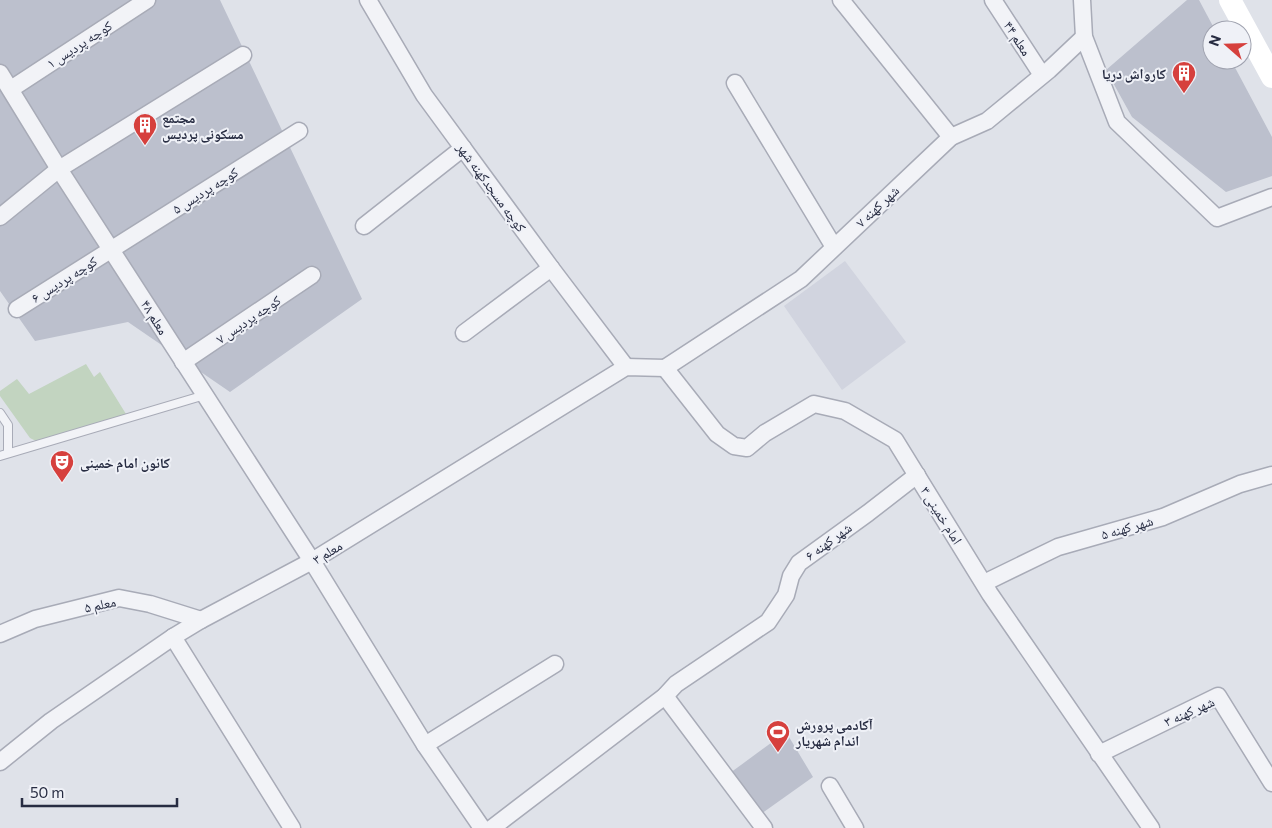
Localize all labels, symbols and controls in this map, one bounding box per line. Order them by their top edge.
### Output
street label: کوچه پردیس ۱ [43,16,116,72]
street label: معلم ۴۴ [999,17,1036,60]
north arrow [1202,20,1252,70]
text: N [1205,33,1224,48]
building icon: کارواش دریا [1171,60,1197,94]
place label: کارواش دریا [1102,65,1166,83]
place label: مجتمع مسکونی پردیس [162,109,244,143]
building icon: مجتمع مسکونی پردیس [132,112,158,146]
street label: کوچه مسجدکهنه شهر [452,138,530,236]
street label: کوچه پردیس ۵ [169,163,242,218]
street label: شهر کهنه ۷ [852,182,903,231]
street label: کوچه پردیس ۶ [28,252,101,307]
street label: کوچه پردیس ۷ [212,291,284,348]
street label: معلم ۴۸ [136,296,172,339]
theatre icon: کانون امام خمینی [49,449,75,483]
place label: کانون امام خمینی [80,454,170,473]
street label: امام خمینی ۳ [916,483,966,548]
street label: شهر کهنه ۵ [1099,511,1155,543]
street label: شهر کهنه ۶ [801,518,855,564]
street label: معلم ۳ [309,536,346,569]
street label: معلم ۵ [83,592,118,618]
street label: شهر کهنه ۳ [1161,692,1217,731]
place label: آکادمی پرورش اندام شهریار [795,716,873,751]
sports icon: آکادمی پرورش اندام شهریار [765,719,791,753]
scale bar [22,776,178,808]
text: 50 m [30,783,64,801]

